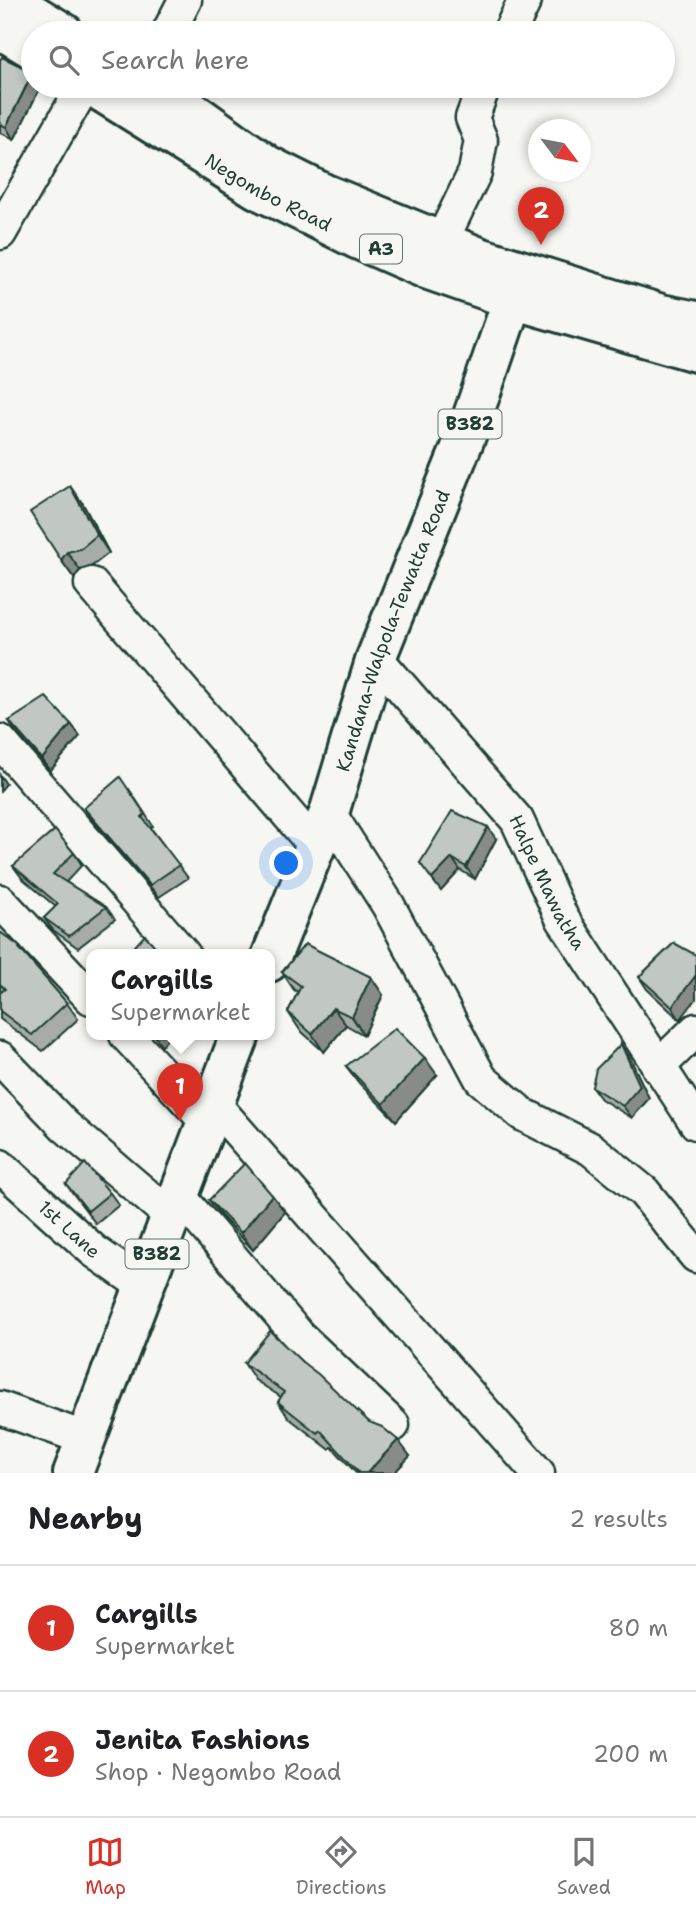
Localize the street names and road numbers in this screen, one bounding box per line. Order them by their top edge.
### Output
street label: Negombo Road [200,148,336,237]
road number: A3 [360,234,402,264]
road number: B382 [438,410,502,438]
street label: Kandana-Walpola-Tewatta Road [330,486,456,775]
street label: Halpe Mawatha [503,811,591,955]
street label: 1st Lane [33,1195,106,1264]
road number: B382 [125,1240,188,1268]

